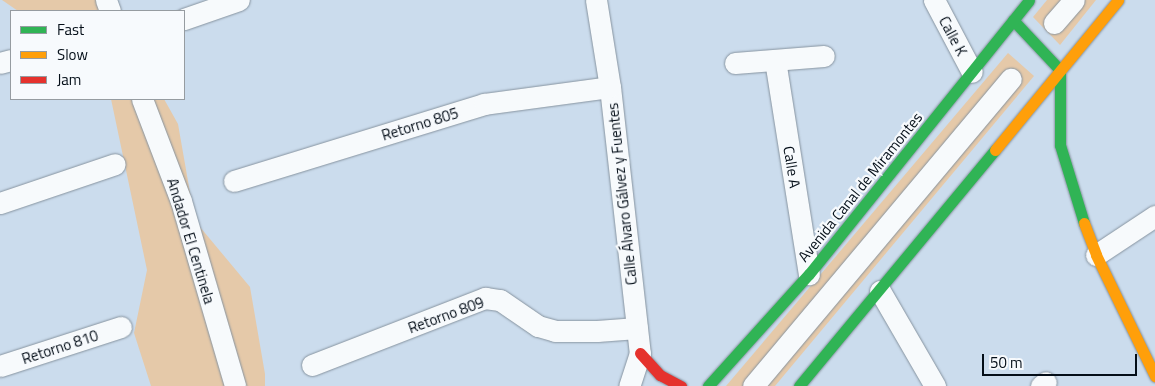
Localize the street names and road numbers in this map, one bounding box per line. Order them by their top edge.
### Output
street label: Calle K [935,13,971,59]
street label: Calle Álvaro Gálvez y Fuentes [603,102,641,286]
street label: Retorno 805 [379,104,461,144]
street label: Avenida Canal de Miramontes [794,109,926,265]
street label: Calle A [780,145,804,189]
street label: Andador El Centinela [163,176,219,306]
street label: Retorno 809 [406,293,486,337]
street label: Retorno 810 [19,326,101,368]

